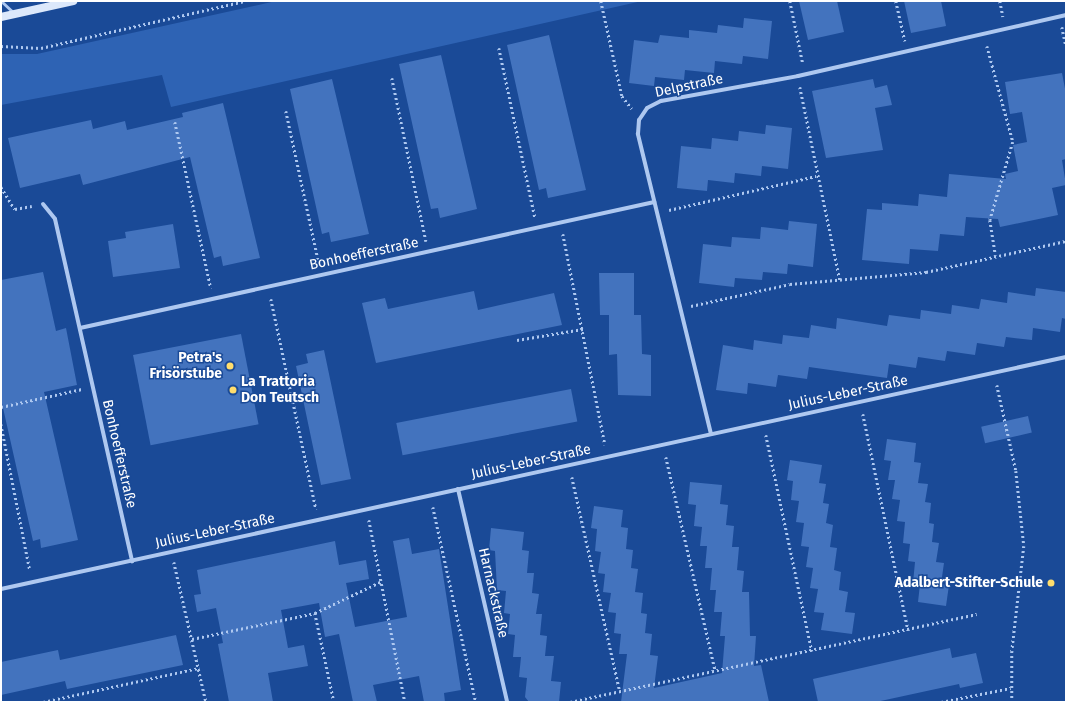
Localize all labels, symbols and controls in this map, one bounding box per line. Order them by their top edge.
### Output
street label: Delpstraße [653,71,725,101]
street label: Bonhoefferstraße [308,234,420,274]
place label: Petra's Frisörstube [149,350,222,382]
marker: Petra's Frisörstube [225,361,235,371]
street label: Julius-Leber-Straße [787,372,909,414]
place label: La Trattoria Don Teutsch [241,374,319,406]
marker: La Trattoria Don Teutsch [228,385,238,395]
street label: Bonhoefferstraße [98,398,140,510]
street label: Julius-Leber-Straße [470,441,592,483]
street label: Julius-Leber-Straße [154,510,276,552]
street label: Harnackstraße [474,546,512,640]
place label: Adalbert-Stifter-Schule [895,575,1043,591]
marker: Adalbert-Stifter-Schule [1046,578,1056,588]

